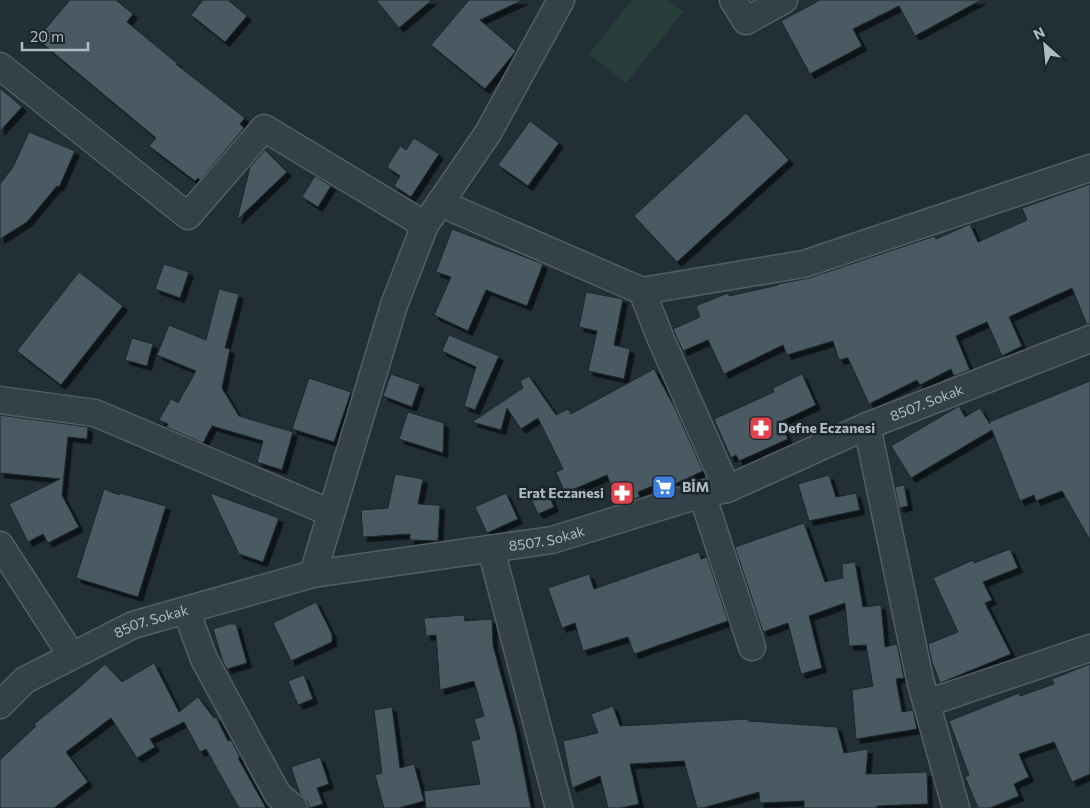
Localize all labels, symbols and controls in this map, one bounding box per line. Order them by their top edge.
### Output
scale bar [22,20,89,52]
north arrow [1020,20,1070,70]
text: N [1030,23,1047,43]
text: 20 m [30,27,64,45]
street label: 8507. Sokak [887,380,966,424]
pharmacy icon: Defne Eczanesi [748,415,774,441]
place label: Defne Eczanesi [778,419,875,436]
supermarket icon: BİM [651,474,677,500]
place label: BİM [682,478,709,495]
pharmacy icon: Erat Eczanesi [609,480,635,506]
place label: Erat Eczanesi [518,484,604,501]
street label: 8507. Sokak [508,521,587,554]
street label: 8507. Sokak [111,601,190,641]

